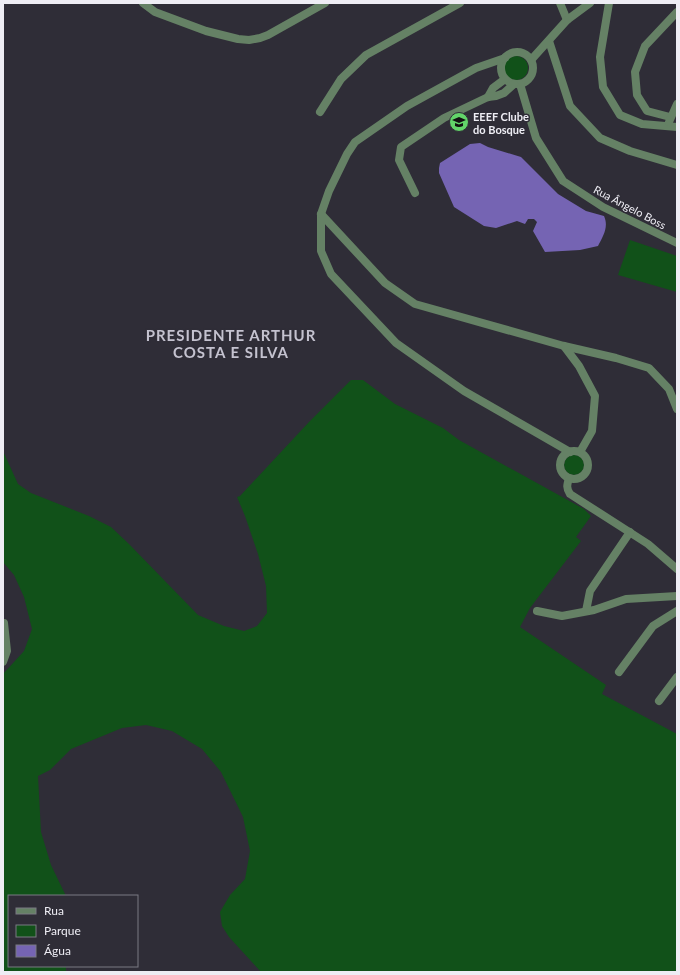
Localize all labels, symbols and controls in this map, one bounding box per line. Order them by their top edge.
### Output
place label: EEEF Clube do Bosque [473,110,529,136]
school or university icon: EEEF Clube do Bosque [448,111,470,133]
street label: Rua Ângelo Boss [592,182,669,232]
district label: PRESIDENTE ARTHUR COSTA E SILVA [146,326,316,361]
legend [8,895,138,967]
text: Rua [44,903,64,918]
text: Parque [44,923,81,938]
text: Água [44,943,71,958]

